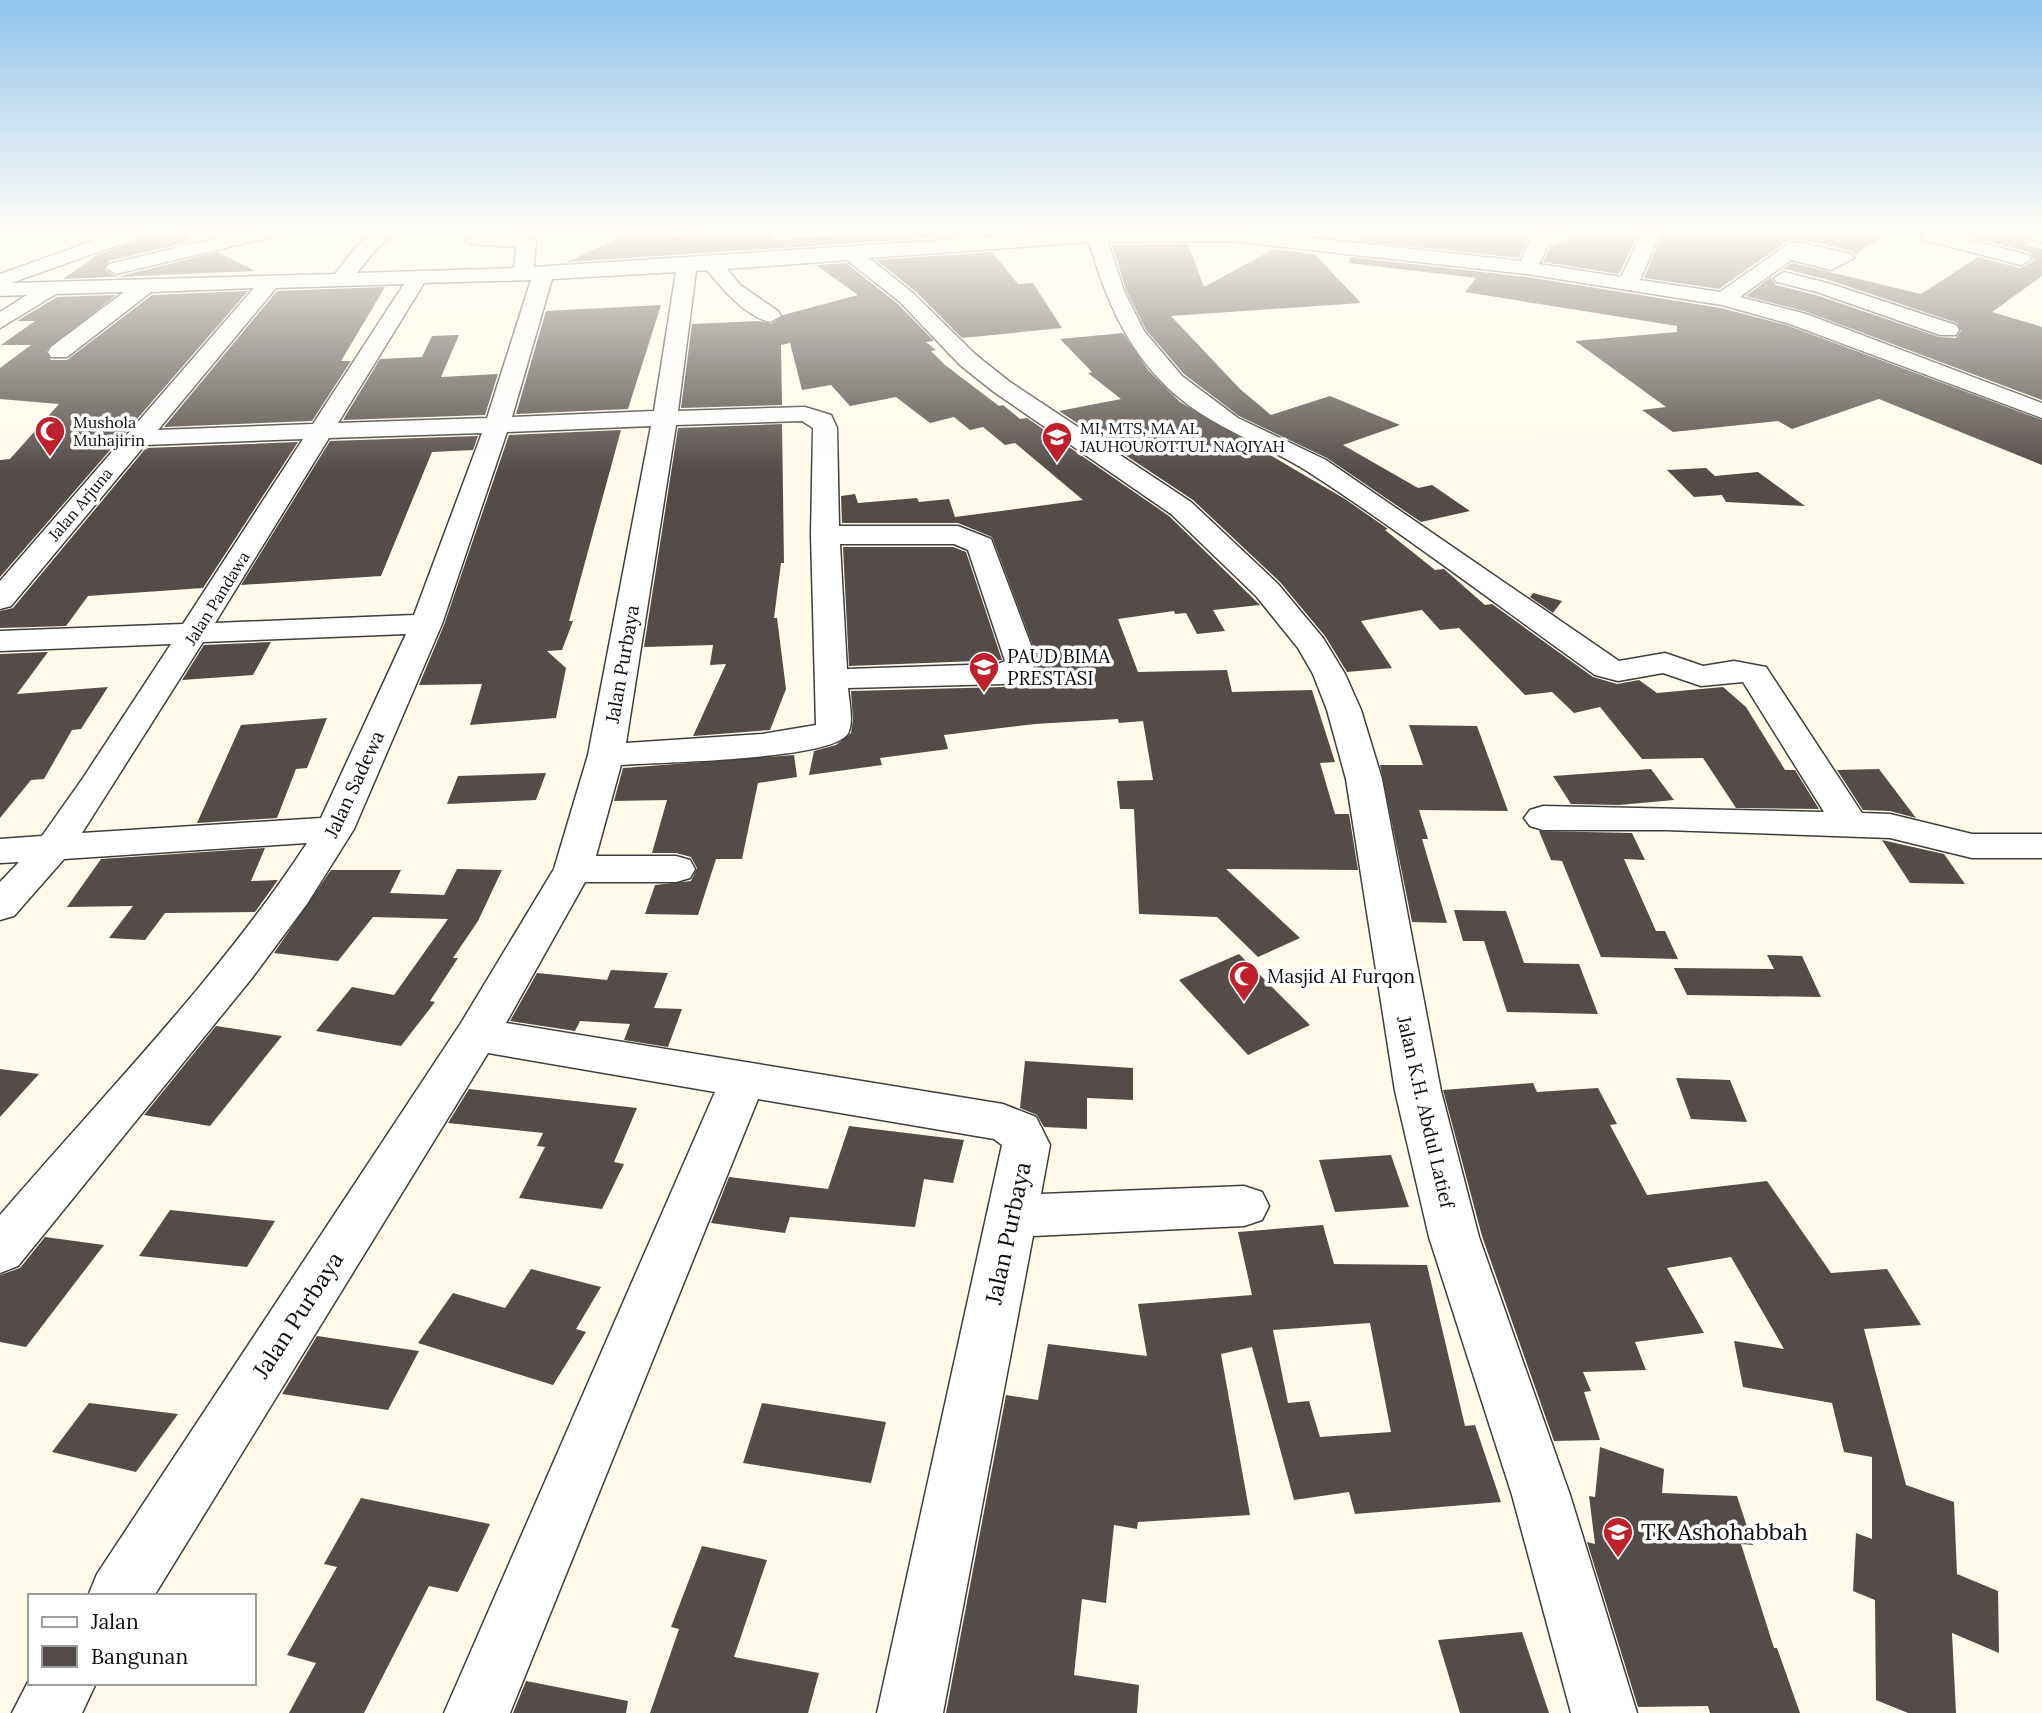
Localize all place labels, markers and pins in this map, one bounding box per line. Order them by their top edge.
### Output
place label: Mushola Muhajirin [73,412,145,450]
mosque icon: Mushola Muhajirin [33,414,67,458]
place label: MI, MTS, MA AL JAUHOUROTTUL NAQIYAH [1079,418,1285,456]
school or university icon: MI, MTS, MA AL JAUHOUROTTUL NAQIYAH [1040,420,1074,464]
place label: PAUD BIMA PRESTASI [1007,644,1111,690]
school or university icon: PAUD BIMA PRESTASI [967,650,1001,694]
mosque icon: Masjid Al Furqon [1227,959,1261,1003]
place label: Masjid Al Furqon [1267,964,1415,988]
school or university icon: TK Ashohabbah [1601,1515,1635,1559]
place label: TK Ashohabbah [1641,1517,1808,1546]

